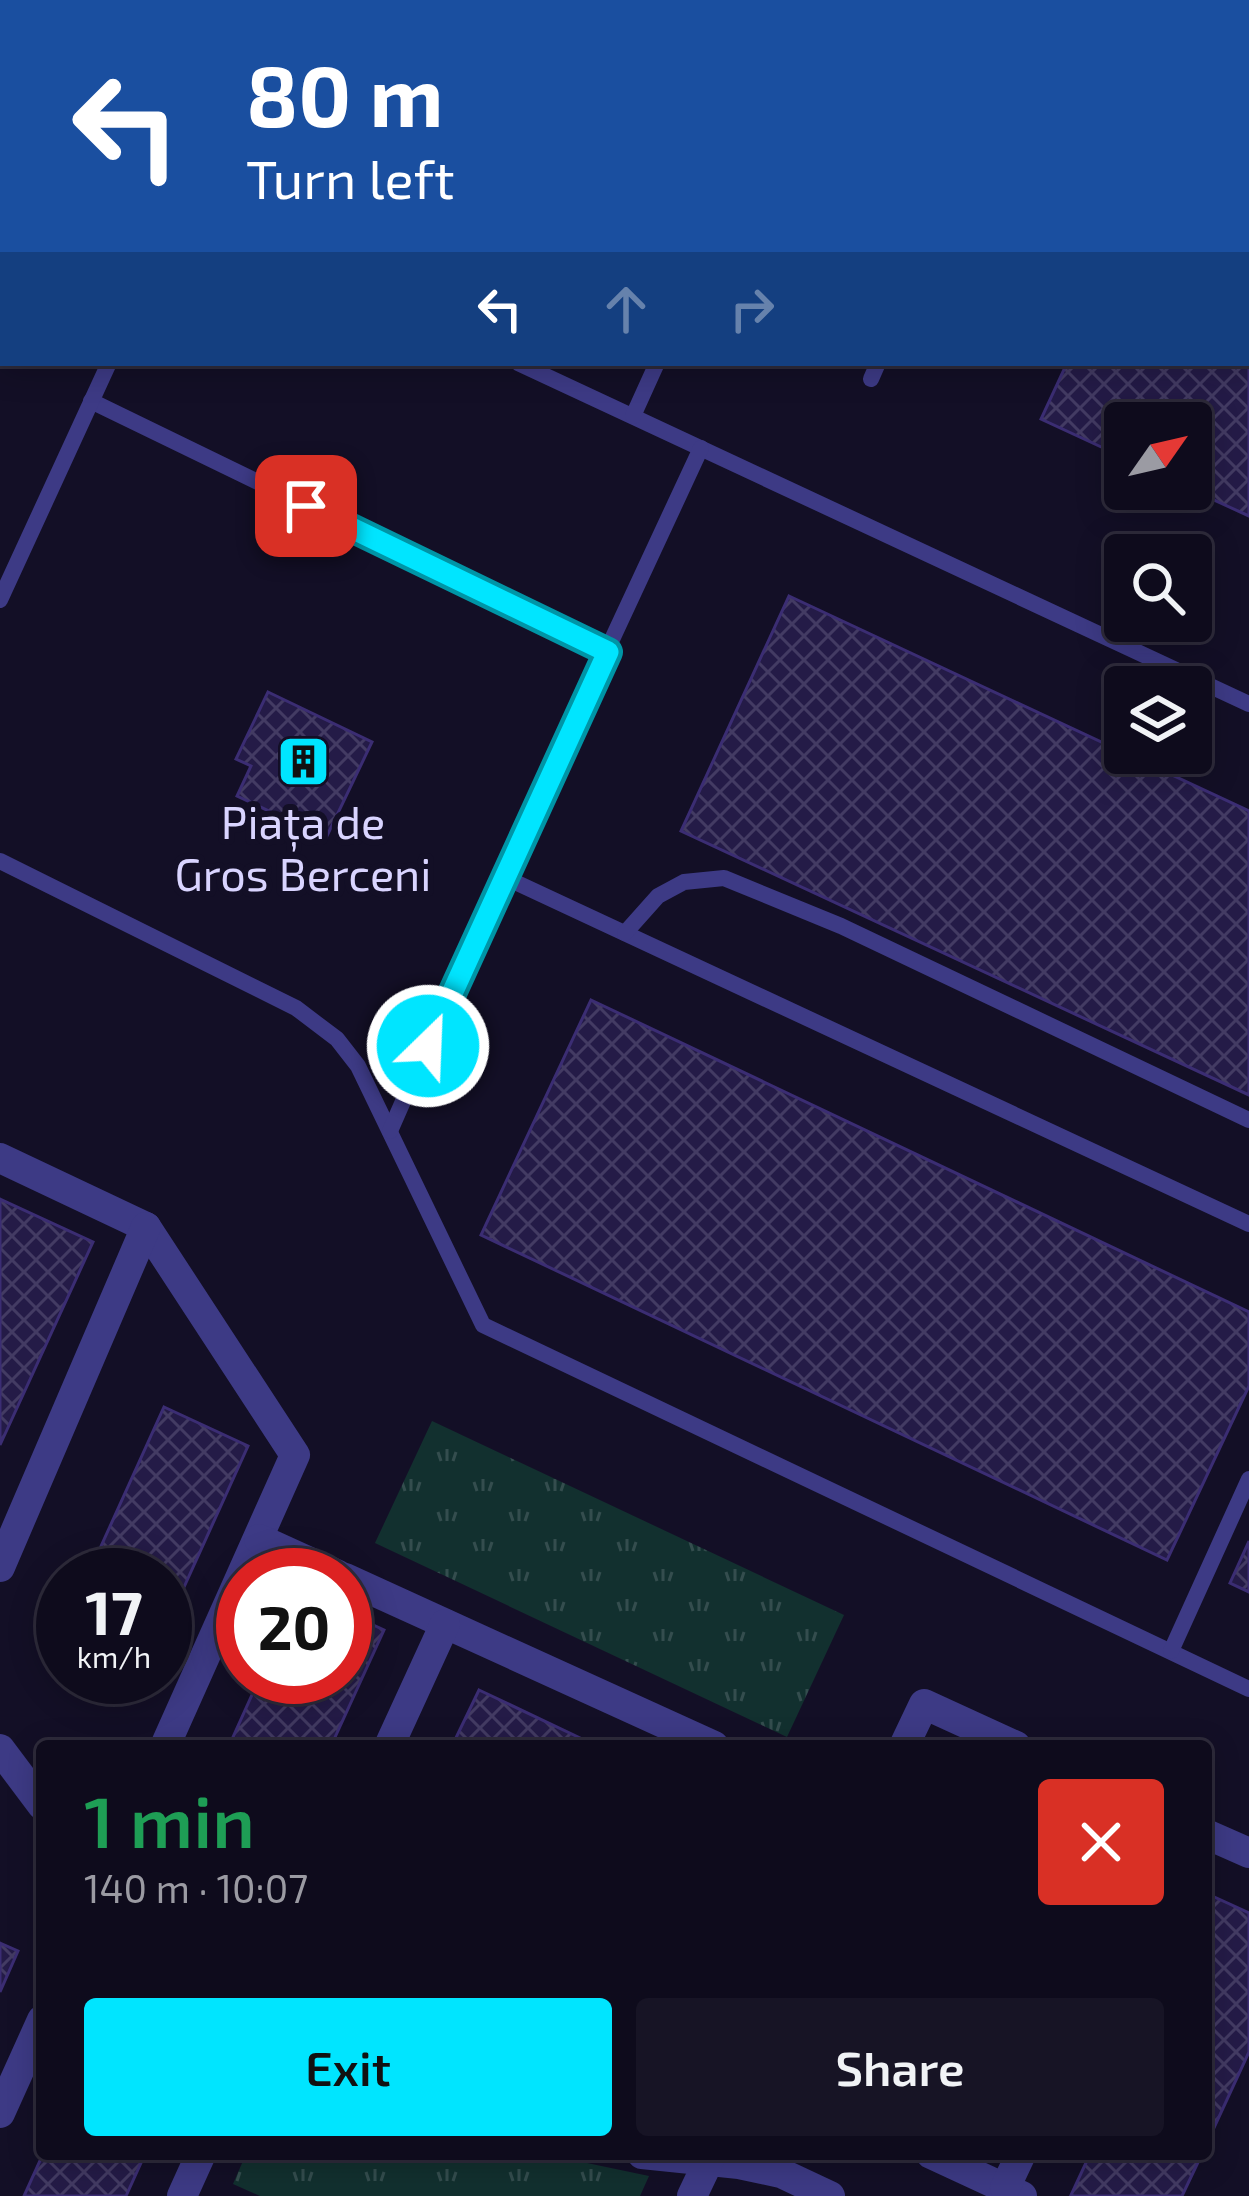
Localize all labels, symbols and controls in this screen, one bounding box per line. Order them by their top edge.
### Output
text: 80 m [246,43,443,144]
icon: left [48,48,204,204]
text: Turn left [246,145,455,210]
icon: left [467,276,533,342]
icon: ahead [593,276,659,342]
icon: right [719,276,785,342]
north arrow [1104,402,1212,510]
map controls [1104,402,1212,774]
pin [255,455,357,557]
icon: arrive [273,473,339,539]
button: search [1104,534,1212,642]
button: layers [1104,666,1212,774]
building icon: Piața de Gros Berceni [275,734,331,790]
place label: Piața de Gros Berceni [175,794,431,900]
position arrow [365,983,491,1109]
speed limit sign: 20 [216,1548,372,1704]
text: 17 [85,1575,143,1647]
text: km/h [77,1638,151,1674]
text: 1 min [84,1776,255,1862]
button: close [1038,1779,1164,1905]
text: 140 m · 10:07 [84,1864,308,1911]
button: Exit [84,1998,612,2136]
button: Share [636,1998,1164,2136]

